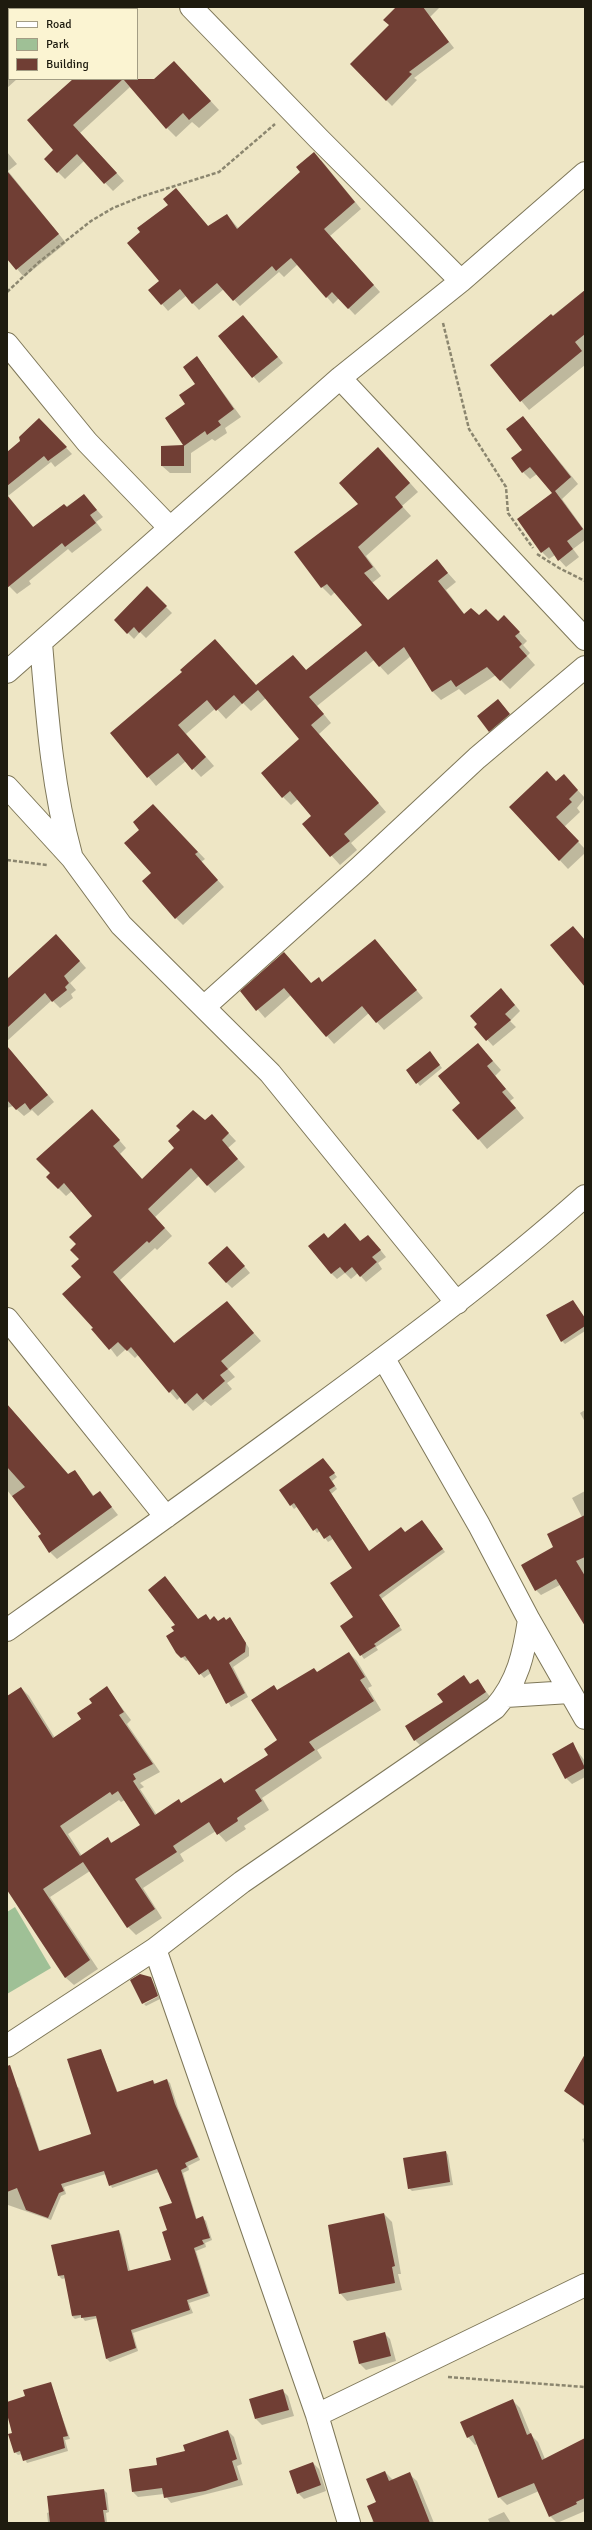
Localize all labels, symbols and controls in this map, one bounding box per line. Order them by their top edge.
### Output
legend [8,8,138,80]
text: Road [46,17,72,32]
text: Park [46,37,69,52]
text: Building [46,57,89,72]

